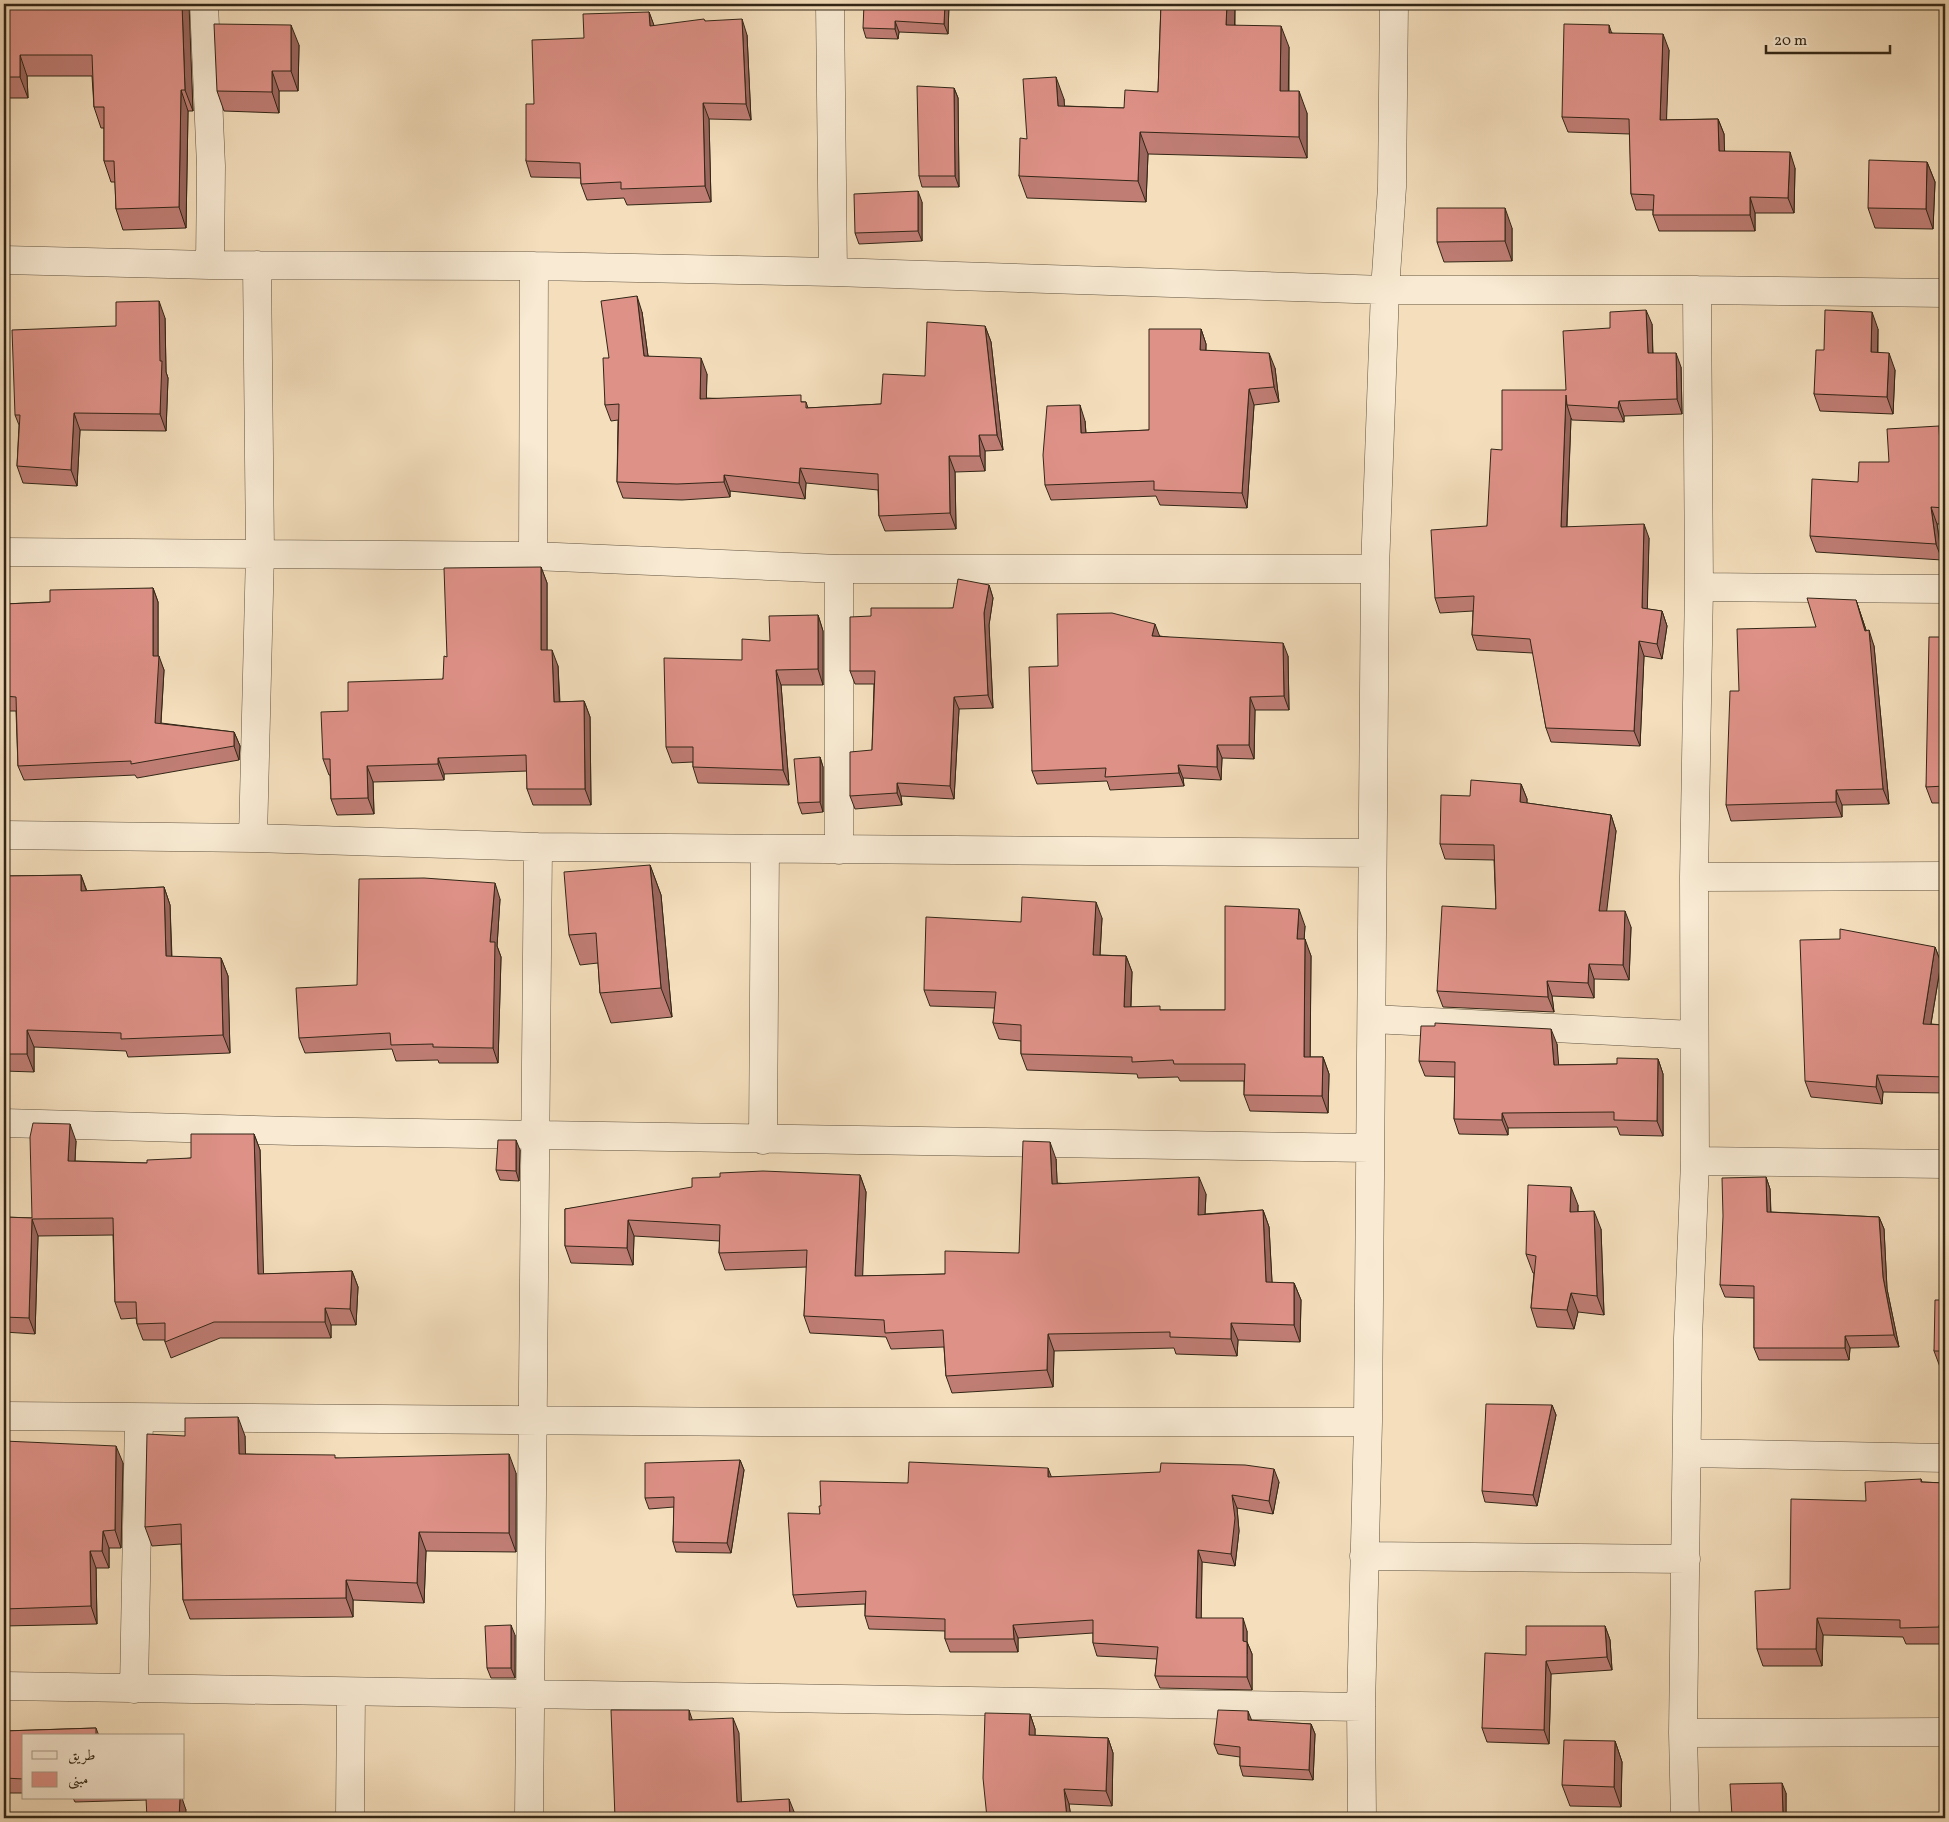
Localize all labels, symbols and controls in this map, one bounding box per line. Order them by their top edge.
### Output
scale bar [1766,22,1890,54]
text: 20 m [1774,31,1807,52]
legend [22,1734,185,1800]
text: طريق [68,1746,95,1767]
text: مبنى [68,1770,88,1791]

